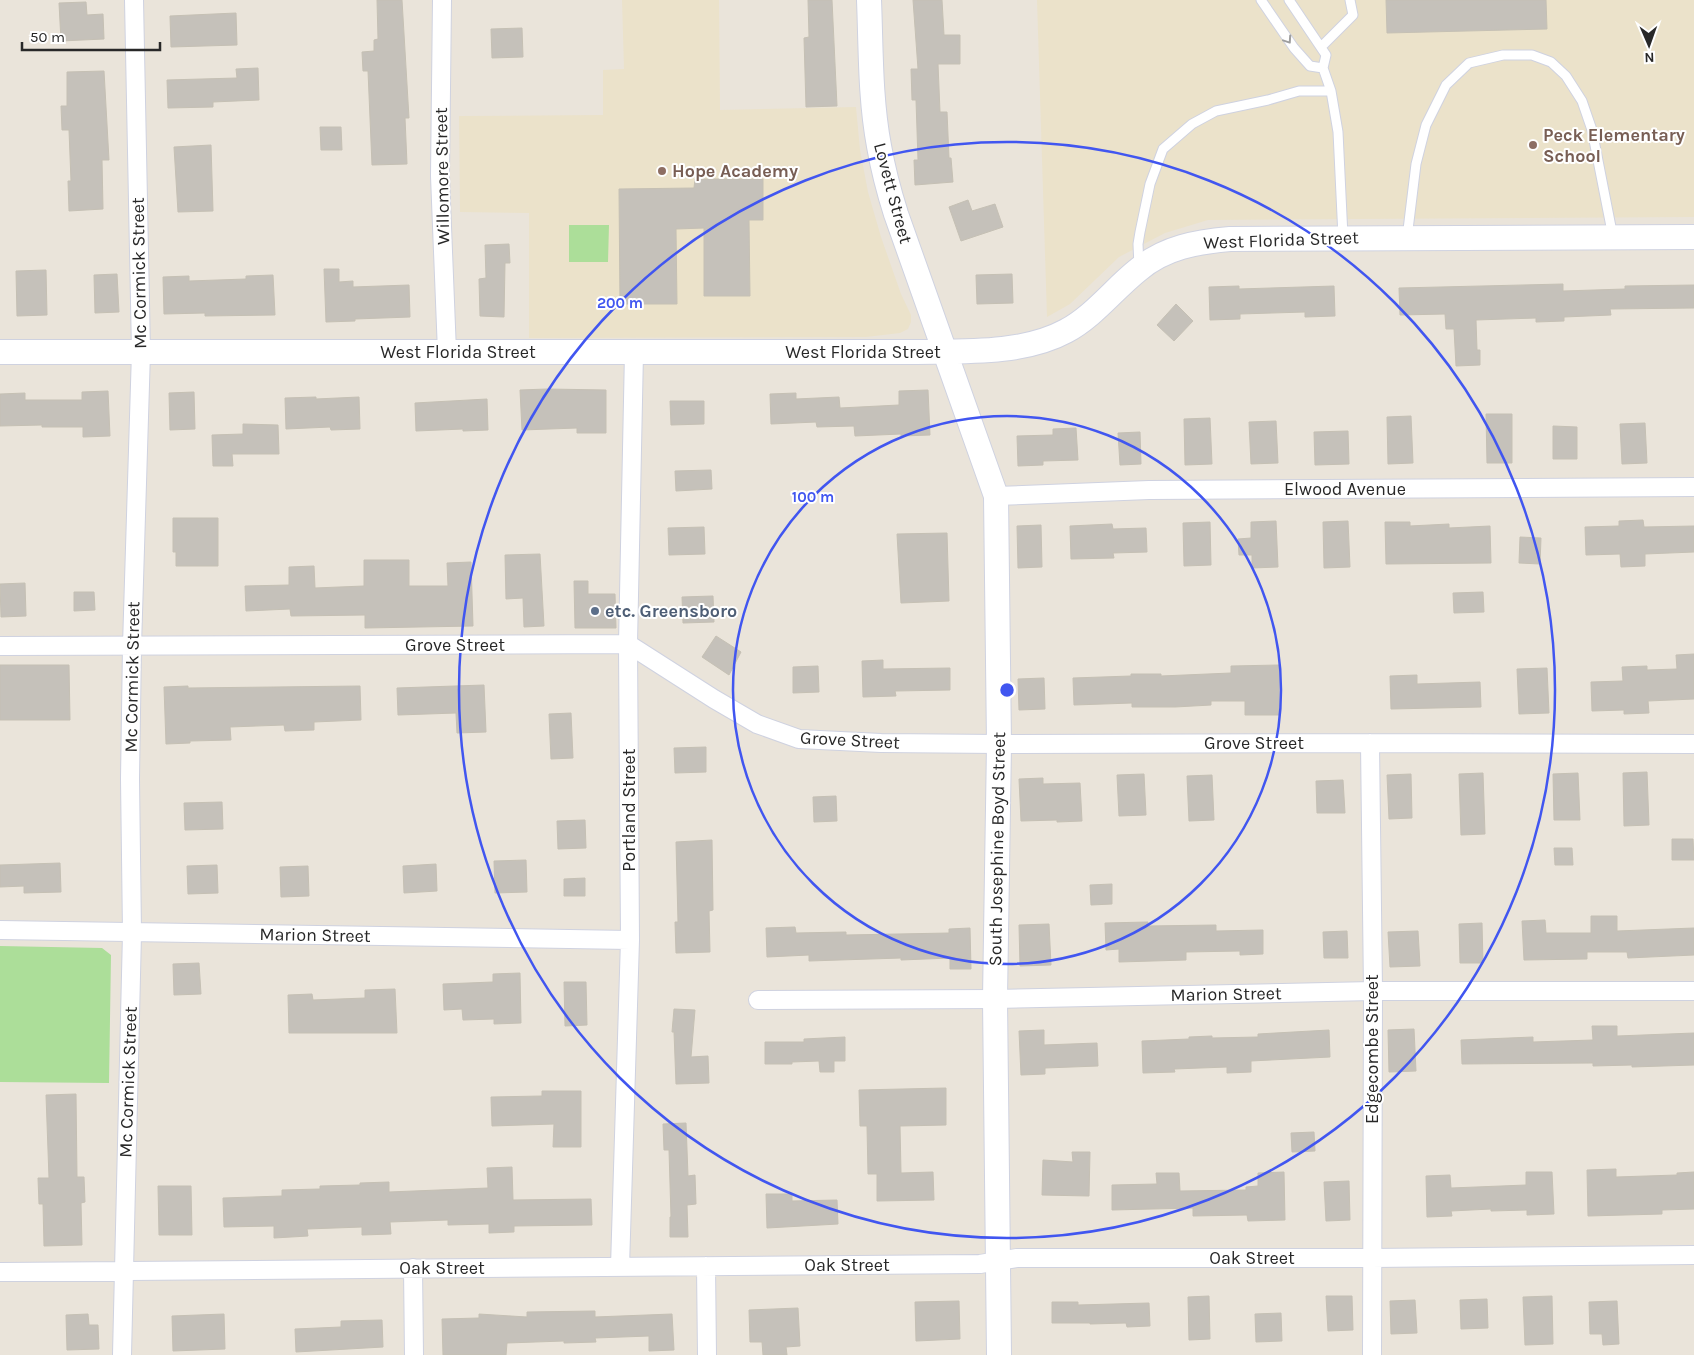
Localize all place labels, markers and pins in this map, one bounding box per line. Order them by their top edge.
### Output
place label: Peck Elementary School [1543,124,1685,167]
marker: Peck Elementary School [1527,139,1539,151]
place label: Hope Academy [672,160,798,182]
marker: Hope Academy [656,165,668,177]
place label: etc. Greensboro [605,600,737,622]
marker: etc. Greensboro [589,605,601,617]
centre of rings [998,681,1016,699]

